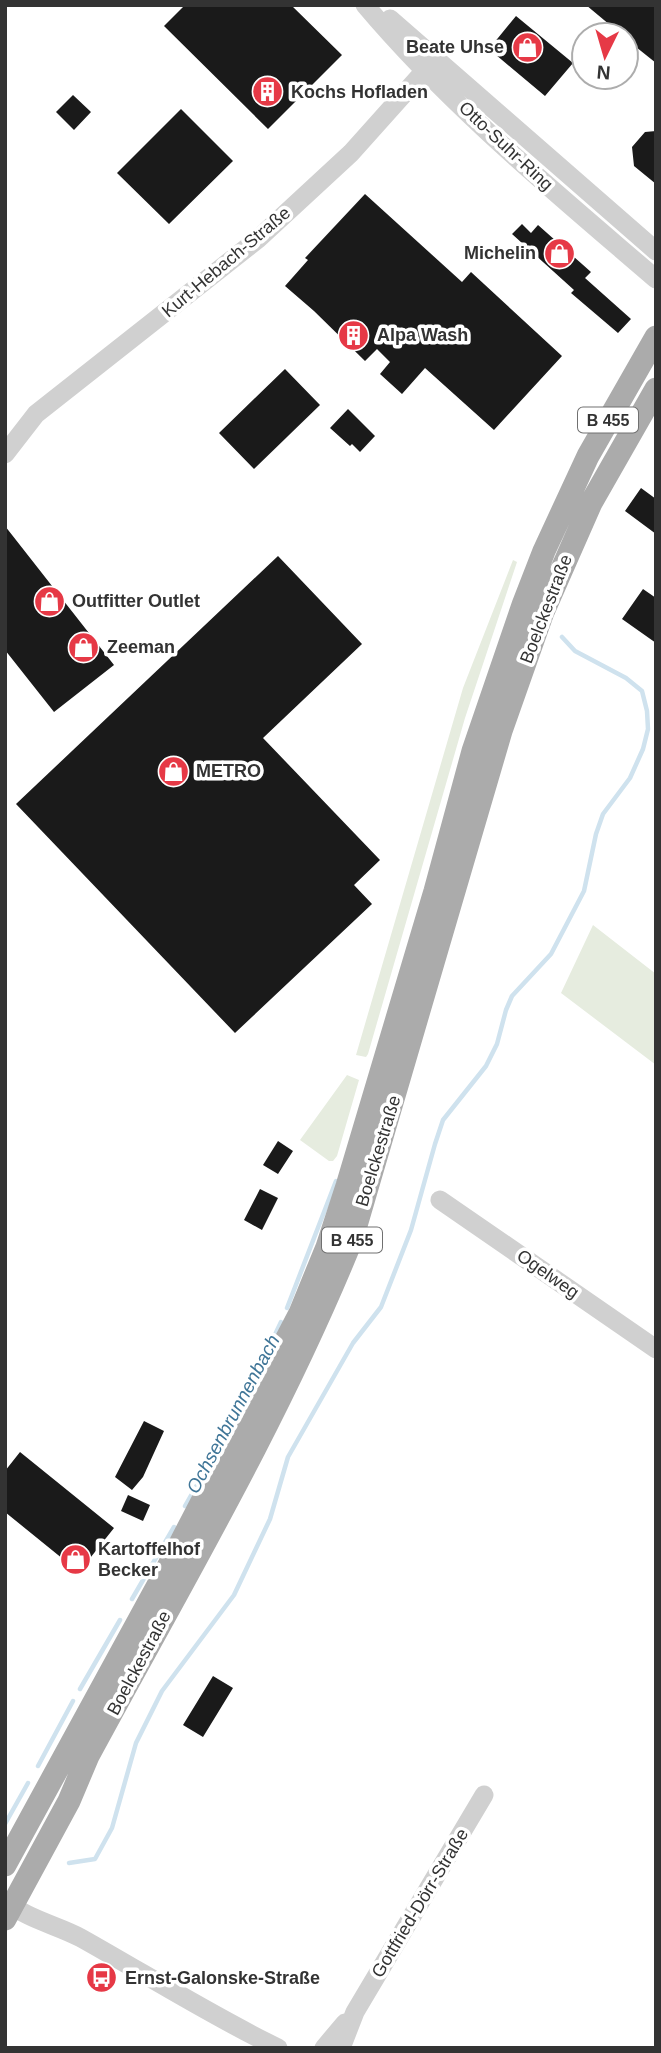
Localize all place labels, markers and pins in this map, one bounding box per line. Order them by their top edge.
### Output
shop icon: Beate Uhse [510,30,544,64]
place label: Beate Uhse [406,37,504,57]
building icon: Kochs Hofladen [251,75,285,109]
place label: Kochs Hofladen [291,82,428,102]
shop icon: Michelin [542,236,576,270]
place label: Michelin [464,243,536,263]
building icon: Alpa Wash [337,318,371,352]
place label: Alpa Wash [377,325,468,345]
shop icon: Outfitter Outlet [32,584,66,618]
place label: Outfitter Outlet [72,591,200,611]
shop icon: Zeeman [67,630,101,664]
place label: Zeeman [107,637,175,657]
shop icon: METRO [156,754,190,788]
place label: METRO [196,761,261,781]
place label: Kartoffelhof Becker [98,1539,201,1580]
shop icon: Kartoffelhof Becker [58,1542,92,1576]
bus stop icon: Ernst-Galonske-Straße [85,1961,119,1995]
place label: Ernst-Galonske-Straße [125,1968,320,1988]

